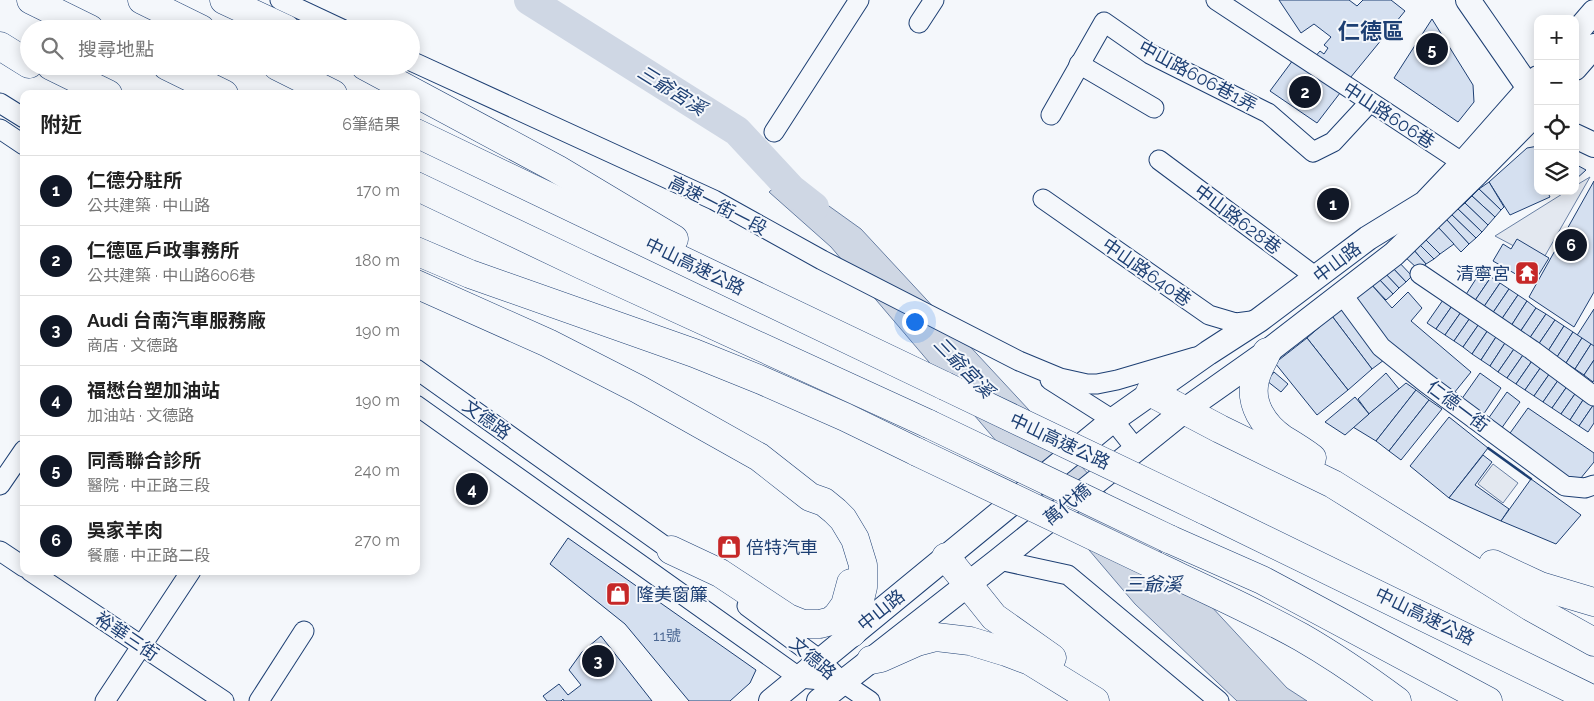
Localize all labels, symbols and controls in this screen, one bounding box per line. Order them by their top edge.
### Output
map controls [1534,15,1579,195]
button: + [1534,15,1579,60]
district label: 仁德區 [1338,18,1404,44]
search box [20,20,420,75]
pin: 5 [1416,30,1448,68]
icon: search [38,34,66,62]
street label: 中山路606巷1弄 [1135,36,1261,116]
text: 搜尋地點 [78,38,154,60]
button: − [1534,60,1579,105]
water label: 三爺宮溪 [634,61,713,121]
pin: 2 [1289,73,1321,111]
street label: 中山路606巷 [1339,78,1439,152]
button: locate [1534,105,1579,150]
text: 附近 [40,112,82,137]
text: 6筆結果 [342,115,400,134]
button: layers [1534,150,1579,195]
text: 仁德分駐所 [87,169,182,191]
street label: 高速一街一段 [665,171,771,239]
street label: 中山路628巷 [1191,180,1285,258]
text: 1 [52,181,60,200]
text: 170 m [356,181,400,200]
pin: 1 [1317,185,1349,223]
text: 公共建築 · 中山路 [87,196,210,215]
pin: 6 [1555,226,1587,264]
street label: 中山高速公路 [642,233,748,299]
street label: 中山路640巷 [1099,234,1195,310]
street label: 中山路 [1309,237,1365,287]
text: 仁德區戶政事務所 [87,239,239,261]
text: 2 [51,251,61,270]
text: 180 m [355,251,400,270]
temple icon: 清寧宮 [1514,260,1540,286]
place label: 清寧宮 [1456,263,1510,284]
text: 公共建築 · 中山路606巷 [87,266,255,285]
text: Audi 台南汽車服務廠 [87,309,266,331]
your location [902,309,928,335]
text: 3 [52,321,60,340]
text: 190 m [355,321,400,340]
water label: 三爺宮溪 [930,332,1000,404]
text: 商店 · 文德路 [87,336,178,355]
street label: 仁德一街 [1423,376,1493,436]
text: 福懋台塑加油站 [87,379,220,401]
text: 4 [51,391,61,410]
text: 190 m [355,391,400,410]
street label: 文德路 [459,395,515,443]
text: 加油站 · 文德路 [87,406,194,425]
street label: 中山高速公路 [1007,409,1113,473]
text: 同喬聯合診所 [87,449,201,471]
text: 5 [52,461,60,480]
text: 240 m [354,461,400,480]
pin: 4 [456,470,488,508]
text: 醫院 · 中正路三段 [87,476,210,495]
street label: 萬代橋 [1039,479,1095,529]
text: 吳家羊肉 [87,519,163,541]
text: 6 [51,531,61,550]
text: 270 m [355,531,400,550]
shop icon: 倍特汽車 [716,534,742,560]
place label: 倍特汽車 [746,537,818,558]
text: 餐廳 · 中正路二段 [87,546,210,565]
water label: 三爺溪 [1124,573,1184,595]
shop icon: 隆美窗簾 [605,581,631,607]
street label: 中山高速公路 [1372,583,1478,649]
place label: 隆美窗簾 [636,584,708,605]
street label: 中山路 [853,585,909,635]
street label: 裕華三街 [91,607,163,665]
house number: 11號 [653,627,681,645]
street label: 文德路 [786,633,840,683]
pin: 3 [582,642,614,680]

